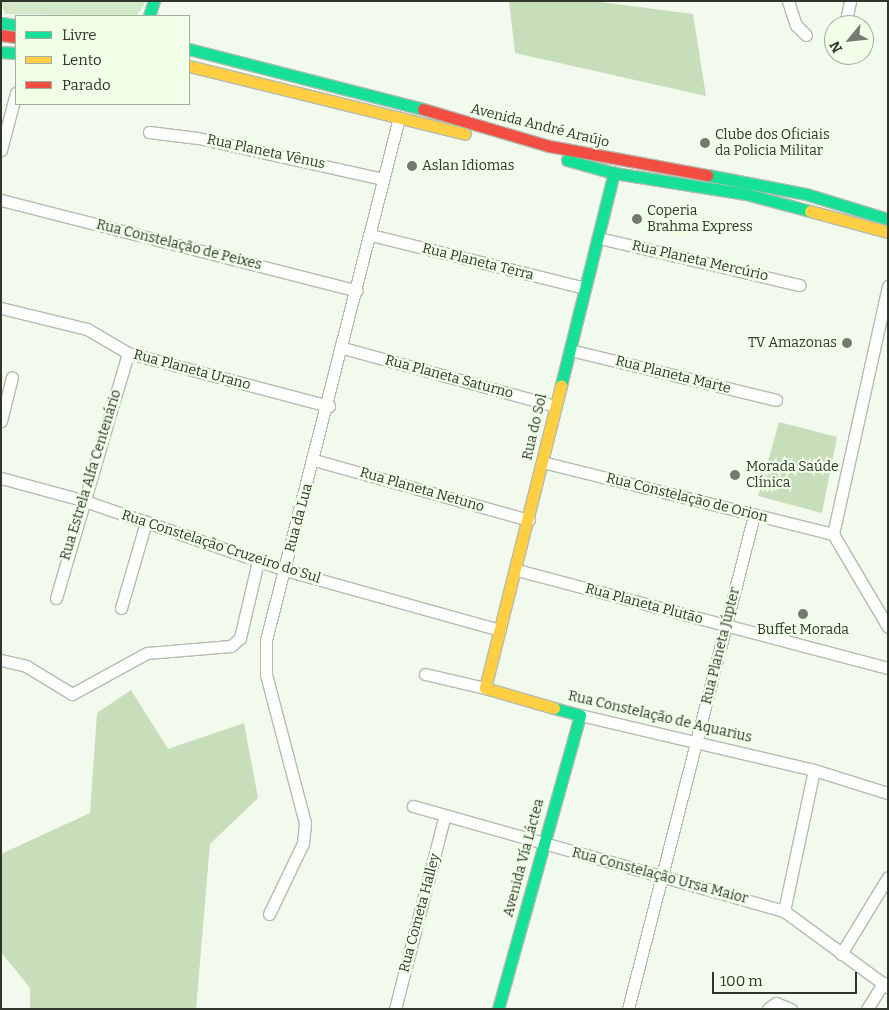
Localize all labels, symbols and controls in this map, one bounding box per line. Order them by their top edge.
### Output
legend [15,15,190,105]
north arrow [824,15,874,65]
text: Livre [62,26,97,44]
text: N [826,38,846,56]
text: Lento [62,51,102,69]
text: Parado [62,76,111,94]
street label: Avenida André Araújo [469,101,611,151]
place label: Clube dos Oficiais da Policia Militar [715,127,830,160]
street label: Rua Planeta Vênus [205,131,327,173]
marker: Clube dos Oficiais da Policia Militar [699,137,711,149]
place label: Aslan Idiomas [422,158,514,174]
marker: Aslan Idiomas [406,160,418,172]
place label: Coperia Brahma Express [647,203,753,236]
marker: Coperia Brahma Express [631,213,643,225]
street label: Rua Constelação de Peixes [95,216,263,274]
street label: Rua Planeta Mercúrio [630,237,770,285]
street label: Rua Planeta Terra [421,240,535,284]
place label: TV Amazonas [748,335,837,351]
marker: TV Amazonas [841,337,853,349]
street label: Rua Planeta Urano [132,346,252,394]
street label: Rua Planeta Saturno [383,352,515,402]
street label: Rua Planeta Marte [614,353,732,397]
street label: Rua Estrela Alfa Centenário [57,388,125,562]
street label: Rua do Sol [519,392,551,462]
place label: Morada Saúde Clínica [746,459,839,492]
street label: Rua Planeta Netuno [358,464,486,516]
marker: Morada Saúde Clínica [728,468,742,482]
street label: Rua Constelação de Orion [604,470,770,526]
street label: Rua da Lua [282,482,316,554]
street label: Rua Constelação Cruzeiro do Sul [119,507,323,587]
street label: Rua Planeta Plutão [583,580,705,628]
street label: Rua Planeta Júpter [698,586,744,706]
marker: Buffet Morada [797,608,809,620]
place label: Buffet Morada [757,622,849,638]
street label: Rua Constelação de Aquarius [566,688,754,746]
street label: Avenida Vía Láctea [500,797,548,919]
street label: Rua Constelação Ursa Maior [570,844,750,908]
street label: Rua Cometa Halley [396,852,444,974]
scale bar [714,962,859,994]
text: 100 m [720,972,763,990]

